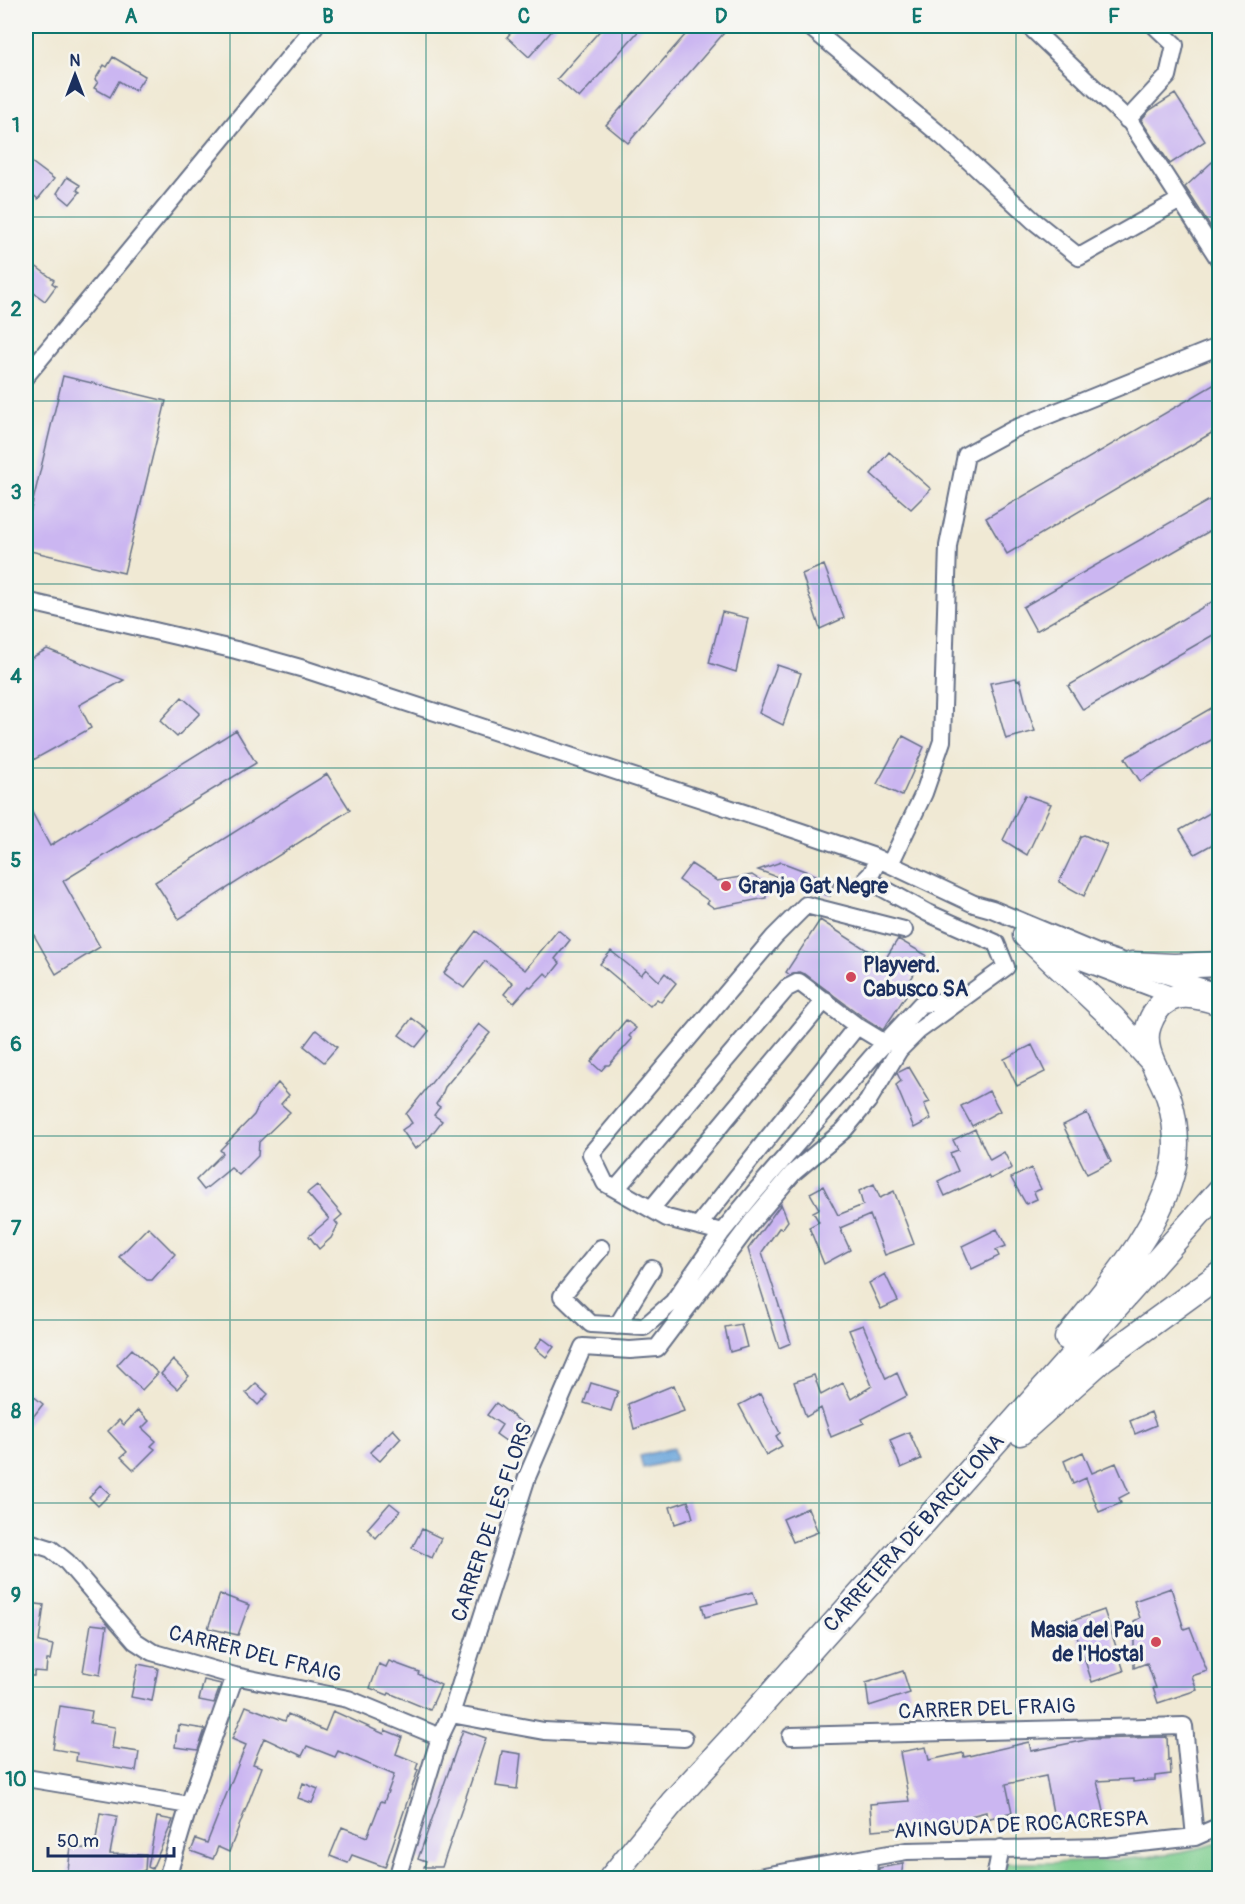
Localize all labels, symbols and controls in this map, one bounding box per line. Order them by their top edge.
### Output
text: A [125,4,138,29]
text: B [322,4,334,29]
text: C [518,4,530,29]
text: D [715,4,728,29]
text: E [912,4,923,29]
text: F [1108,4,1120,29]
north arrow [45,45,105,105]
text: N [70,51,81,71]
text: 1 [12,113,20,138]
text: 2 [10,297,22,322]
text: 3 [10,480,22,505]
text: 4 [10,664,22,689]
text: 5 [11,848,22,873]
place label: Granja Gat Negre [738,873,889,900]
marker: Granja Gat Negre [719,879,733,893]
place label: Playverd. Cabusco SA [863,952,969,1003]
marker: Playverd. Cabusco SA [844,970,858,984]
text: 6 [10,1032,22,1057]
text: 7 [11,1216,22,1241]
text: 8 [11,1399,21,1424]
street label: CARRER DE LES FLORS [445,1419,539,1625]
street label: CARRETERA DE BARCELONA [818,1428,1010,1638]
text: 9 [11,1583,21,1608]
place label: Masia del Pau de l'Hostal [1031,1617,1144,1668]
street label: CARRER DEL FRAIG [166,1619,344,1689]
marker: Masia del Pau de l'Hostal [1149,1635,1163,1649]
street label: CARRER DEL FRAIG [898,1692,1076,1726]
text: 10 [5,1767,27,1792]
street label: AVINGUDA DE ROCACRESPA [893,1805,1149,1845]
scale bar [48,1820,174,1858]
text: 50 m [57,1830,99,1853]

